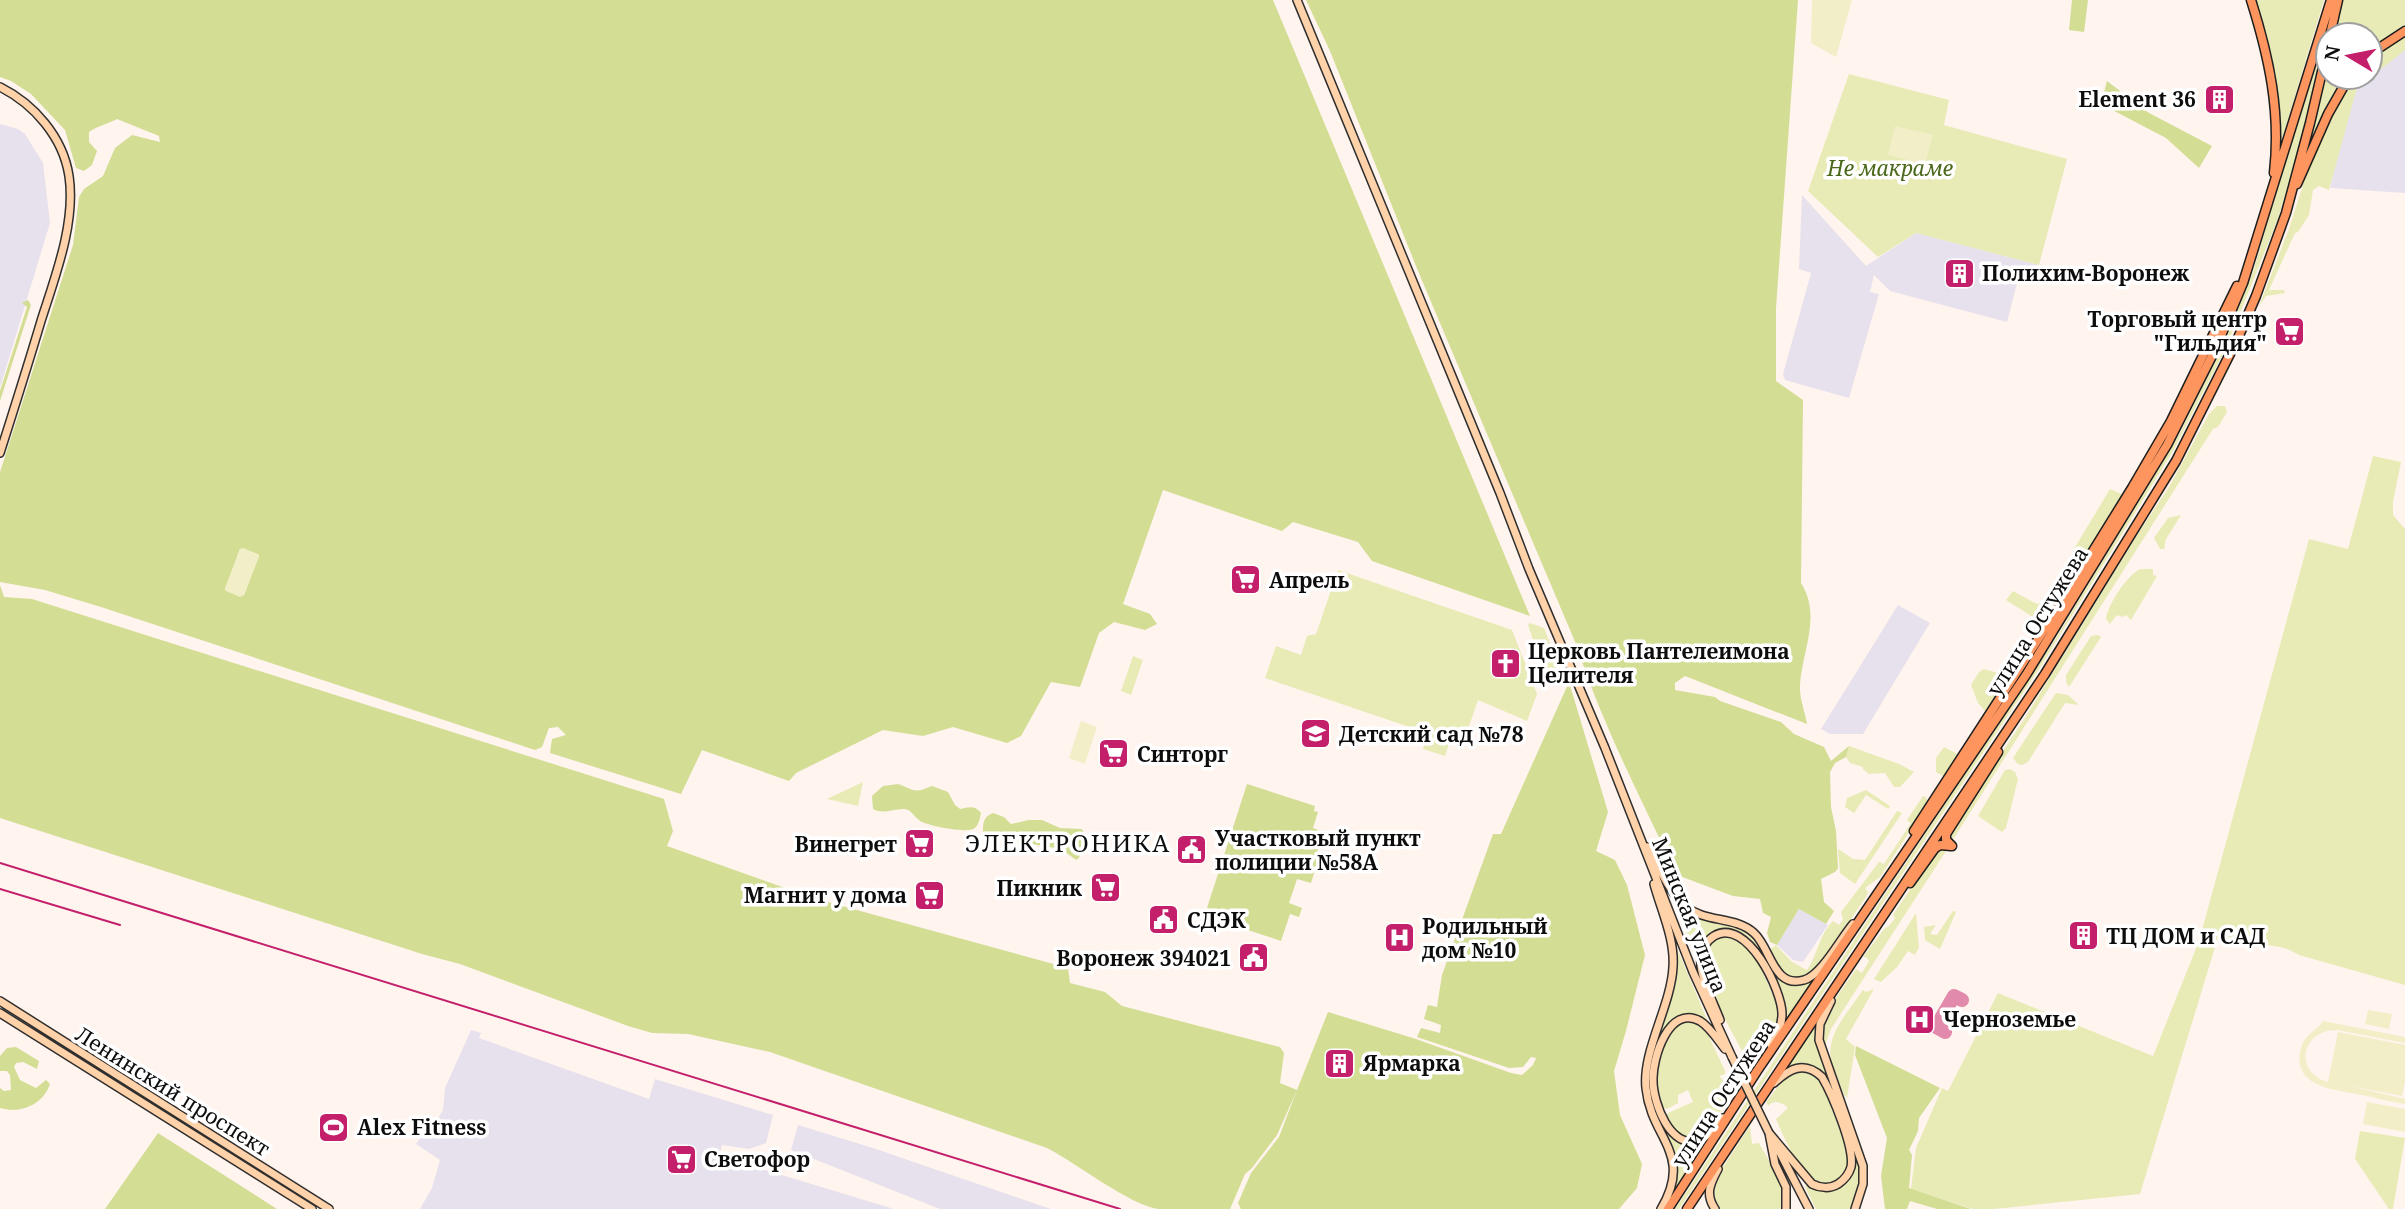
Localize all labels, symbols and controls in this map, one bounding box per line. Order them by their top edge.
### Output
north arrow [2314,21,2384,91]
text: N [2318,43,2346,63]
building icon: Element 36 [2202,82,2236,116]
place label: Element 36 [2078,85,2196,113]
park label: Не макраме [1826,154,1953,182]
building icon: Полихим-Воронеж [1942,256,1976,290]
place label: Полихим-Воронеж [1982,259,2190,287]
place label: Торговый центр "Гильдия" [2087,305,2267,357]
supermarket icon: Торговый центр "Гильдия" [2273,314,2307,348]
street label: улица Остужева [1980,541,2094,701]
supermarket icon: Апрель [1229,563,1263,597]
place label: Апрель [1269,566,1349,594]
place label: Церковь Пантелеимона Целителя [1528,637,1790,689]
church icon: Церковь Пантелеимона Целителя [1488,646,1522,680]
school or university icon: Детский сад №78 [1299,717,1333,751]
place label: Детский сад №78 [1339,720,1524,748]
supermarket icon: Синторг [1097,737,1131,771]
place label: Синторг [1137,740,1228,768]
place label: Участковый пункт полиции №58А [1215,824,1421,876]
district label: ЭЛЕКТРОНИКА [965,826,1171,859]
supermarket icon: Винегрет [903,827,937,861]
place label: Винегрет [795,830,897,858]
public building icon: Участковый пункт полиции №58А [1175,833,1209,867]
street label: Минская улица [1646,833,1734,997]
supermarket icon: Пикник [1088,871,1122,905]
place label: Пикник [996,874,1083,902]
supermarket icon: Магнит у дома [913,878,947,912]
place label: Магнит у дома [744,881,907,909]
public building icon: СДЭК [1147,903,1181,937]
place label: СДЭК [1187,906,1246,934]
place label: Родильный дом №10 [1422,912,1547,964]
building icon: ТЦ ДОМ и САД [2066,919,2100,953]
hospital icon: Родильный дом №10 [1382,921,1416,955]
place label: ТЦ ДОМ и САД [2106,922,2266,950]
public building icon: Воронеж 394021 [1237,941,1271,975]
place label: Воронеж 394021 [1056,944,1231,972]
hospital icon: Черноземье [1903,1002,1937,1036]
place label: Черноземье [1943,1005,2076,1033]
street label: улица Остужева [1665,1014,1781,1172]
street label: Ленинский проспект [71,1020,275,1162]
building icon: Ярмарка [1323,1046,1357,1080]
place label: Ярмарка [1362,1049,1461,1077]
sports icon: Alex Fitness [317,1110,351,1144]
place label: Alex Fitness [357,1113,486,1141]
supermarket icon: Светофор [664,1142,698,1176]
place label: Светофор [704,1145,810,1173]

